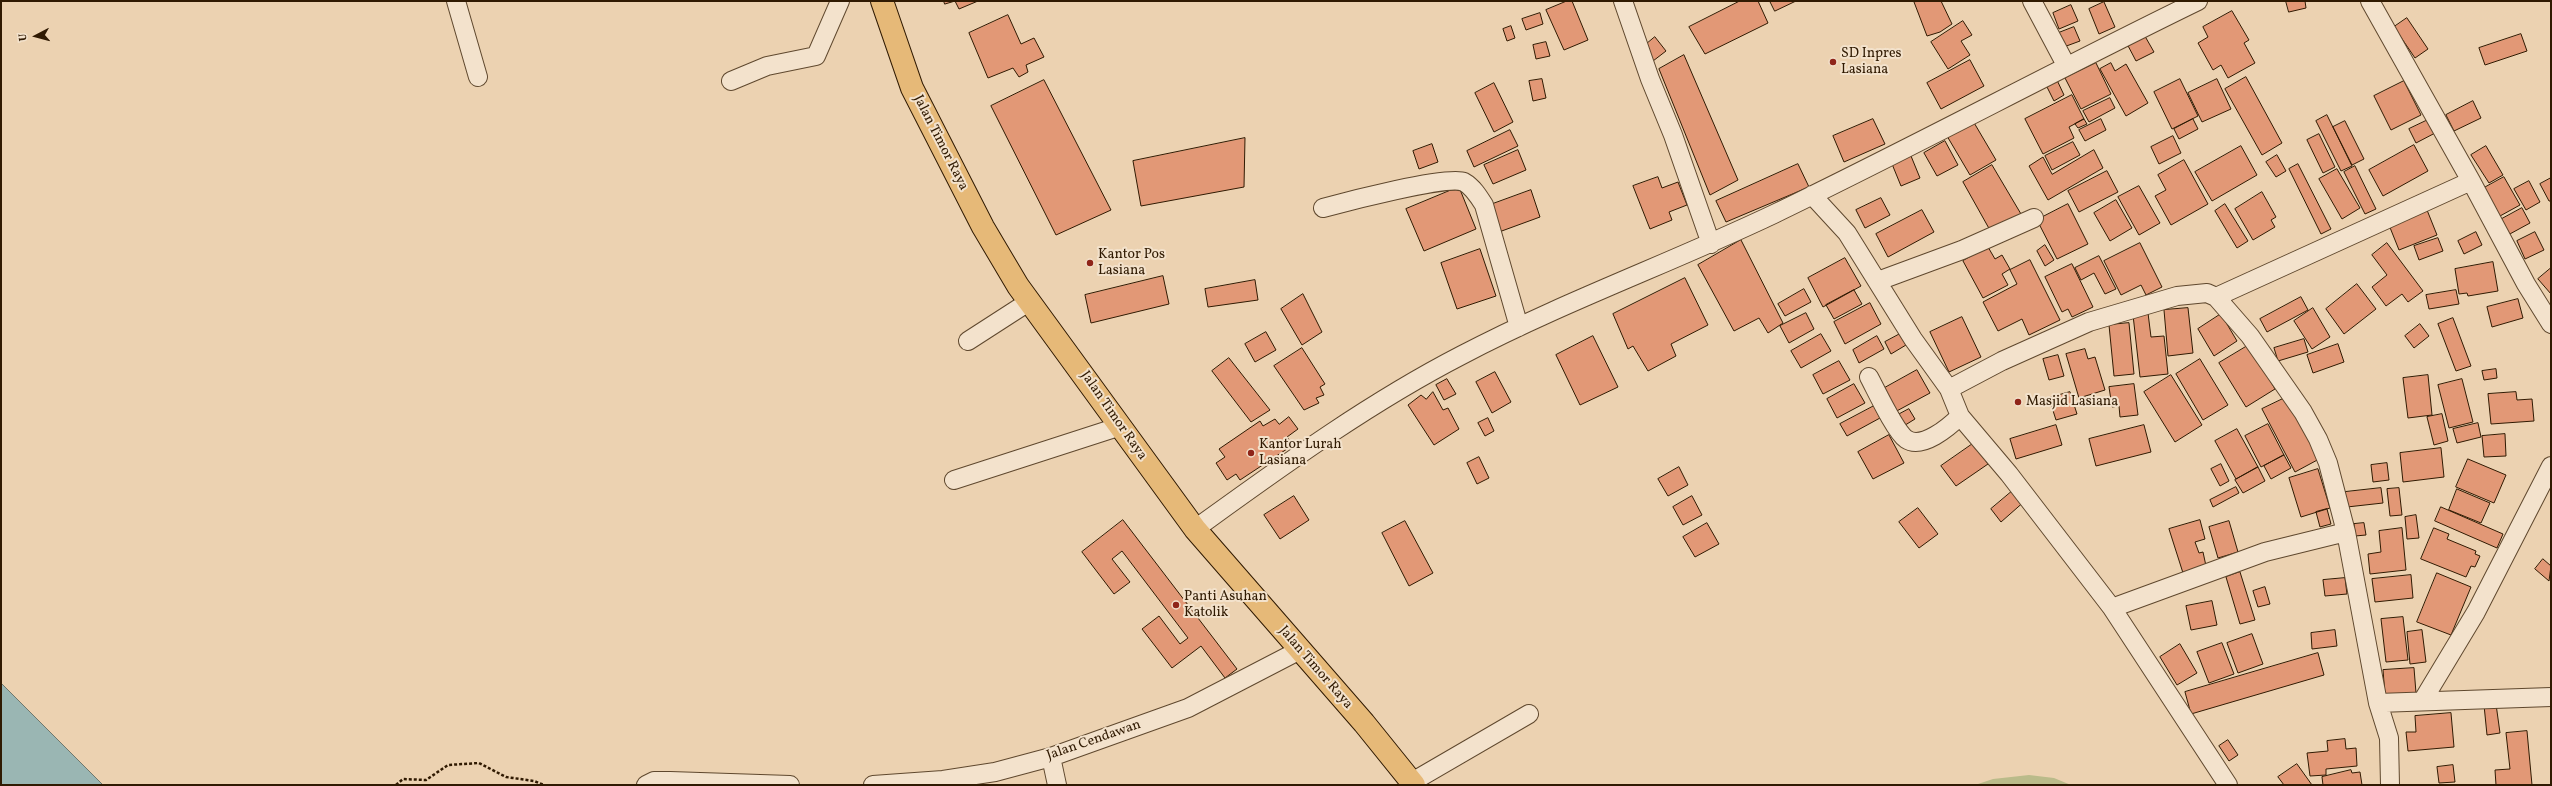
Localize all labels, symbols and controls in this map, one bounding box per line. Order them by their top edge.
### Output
north arrow [16,16,56,56]
text: U [16,33,31,42]
place label: SD Inpres Lasiana [1841,46,1902,78]
marker: SD Inpres Lasiana [1828,57,1838,67]
street label: Jalan Timor Raya [909,93,971,193]
place label: Kantor Pos Lasiana [1098,247,1165,280]
marker: Kantor Pos Lasiana [1085,258,1095,268]
street label: Jalan Timor Raya [1076,368,1150,464]
place label: Masjid Lasiana [2026,394,2118,410]
marker: Masjid Lasiana [2013,397,2023,407]
place label: Kantor Lurah Lasiana [1259,437,1342,470]
marker: Kantor Lurah Lasiana [1246,448,1256,458]
place label: Panti Asuhan Katolik [1184,589,1267,622]
marker: Panti Asuhan Katolik [1171,600,1181,610]
street label: Jalan Timor Raya [1274,623,1356,713]
street label: Jalan Cendawan [1045,717,1143,765]

